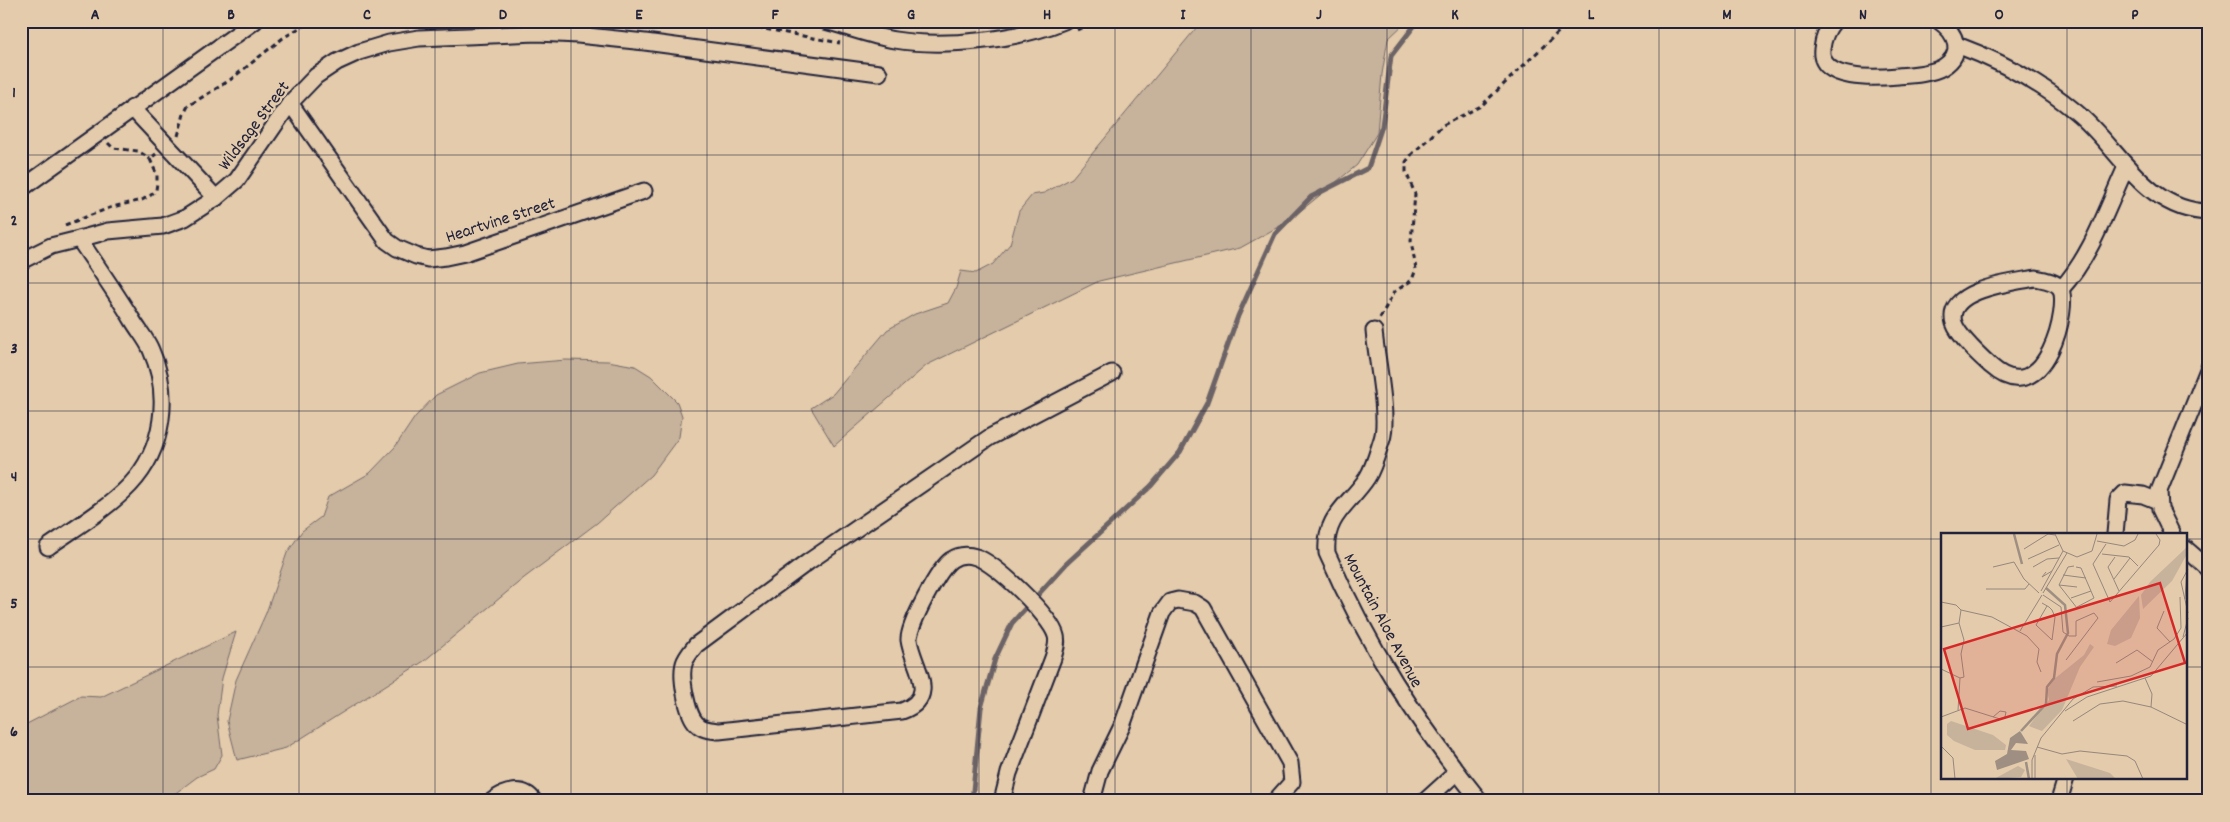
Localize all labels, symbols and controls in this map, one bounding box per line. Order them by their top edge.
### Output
text: A [91,4,100,27]
text: B [227,4,235,27]
text: C [363,4,371,27]
text: D [499,4,508,27]
text: E [635,4,643,27]
text: F [771,4,779,27]
text: G [907,4,915,27]
text: H [1043,4,1051,27]
text: I [1181,4,1187,27]
text: J [1316,4,1322,27]
text: K [1451,4,1459,27]
text: L [1588,4,1595,27]
text: M [1722,4,1732,27]
text: N [1859,4,1867,27]
text: O [1994,4,2004,27]
text: P [2131,4,2139,27]
street label: Wildsage Street [213,76,297,176]
text: 1 [12,82,16,105]
street label: Heartvine Street [443,192,559,251]
text: 2 [11,210,18,233]
text: 3 [10,338,18,361]
text: 4 [11,466,17,489]
inset map [1941,533,2188,780]
street label: Mountain Aloe Avenue [1336,550,1428,693]
text: 5 [10,593,18,616]
text: 6 [10,721,18,744]

